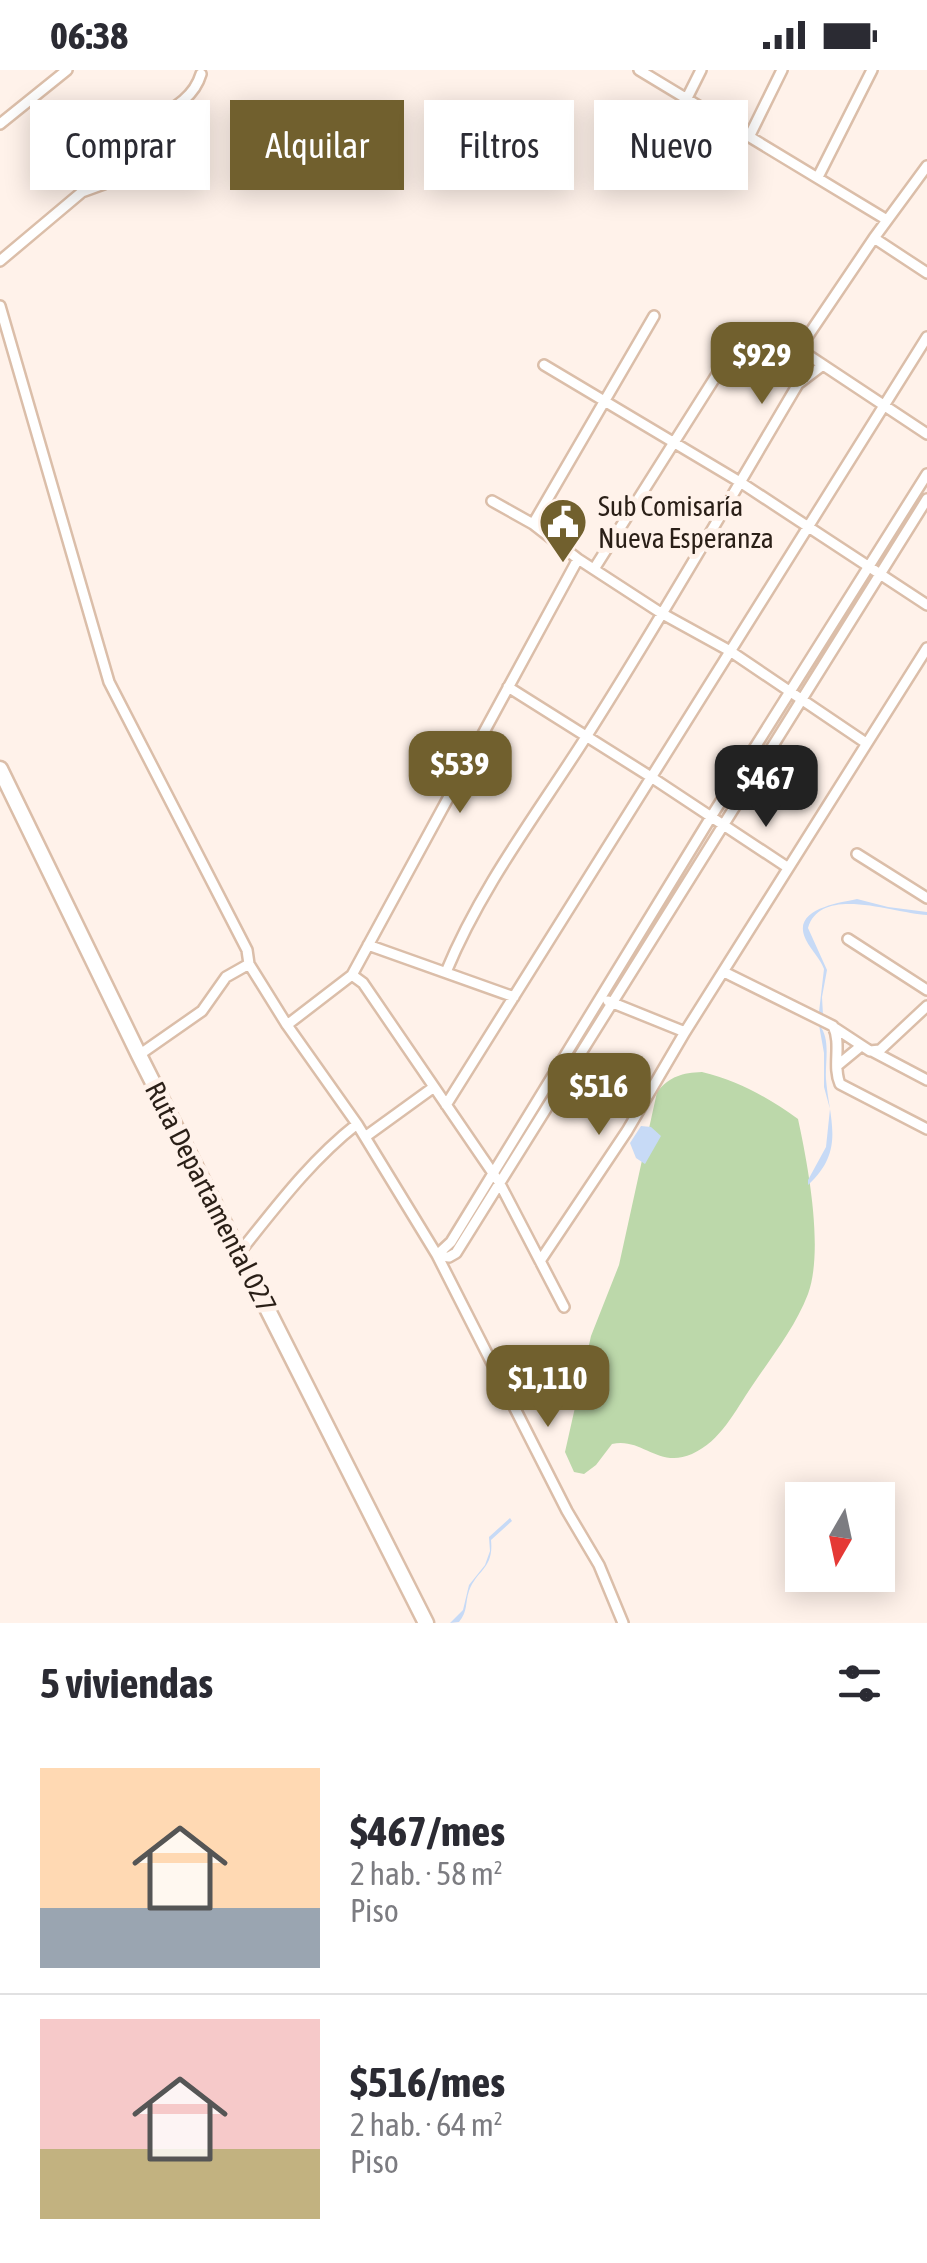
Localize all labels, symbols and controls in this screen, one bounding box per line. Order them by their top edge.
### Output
text: 06:38 [50,14,128,57]
chip: Comprar [30,100,210,190]
chip: Alquilar [230,100,404,190]
chip: Filtros [424,100,574,190]
chip: Nuevo [594,100,748,190]
pin: $929 [703,322,821,407]
text: $929 [733,336,791,373]
place label: Sub Comisaría Nueva Esperanza [598,490,774,554]
public building icon: Sub Comisaría Nueva Esperanza [537,496,589,564]
pin: $539 [401,731,519,816]
text: $539 [431,745,489,782]
pin: $467 [707,745,825,830]
text: $467 [737,759,795,796]
pin: $516 [540,1053,658,1138]
text: $516 [570,1067,628,1104]
street label: Ruta Departamental 027 [139,1076,283,1318]
pin: $1,110 [467,1345,629,1430]
text: $1,110 [508,1359,588,1396]
north arrow [785,1482,895,1592]
map controls [785,1482,895,1592]
icon: filters [832,1656,887,1711]
text: 5 viviendas [40,1659,213,1707]
text: $467/mes [350,1807,505,1855]
icon: home [120,1808,240,1928]
text: 2 hab. · 58 m² [350,1855,503,1892]
text: Piso [350,1892,399,1929]
text: $516/mes [350,2058,505,2106]
icon: home [120,2059,240,2179]
text: 2 hab. · 64 m² [350,2106,503,2143]
text: Piso [350,2143,399,2180]

